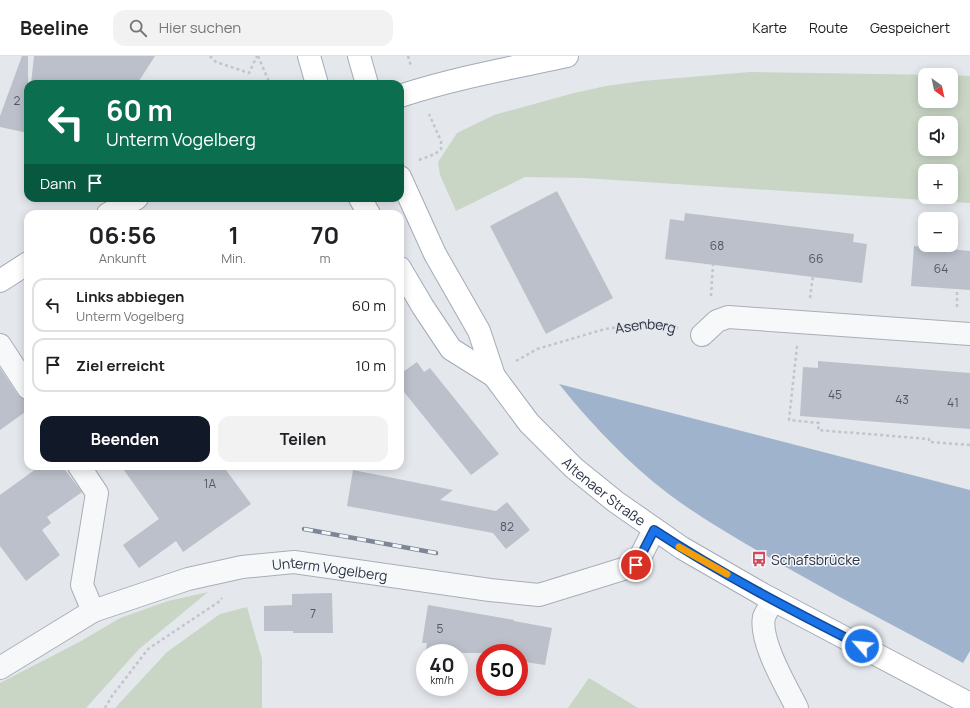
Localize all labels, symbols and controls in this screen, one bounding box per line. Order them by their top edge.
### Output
search box [113,10,393,46]
text: Beeline [20,15,89,41]
icon: search [127,17,149,39]
text: Hier suchen [159,17,241,38]
text: Karte [752,18,787,37]
text: Route [809,18,848,37]
text: Gespeichert [870,18,950,37]
north arrow [918,68,958,108]
map controls [918,68,958,252]
text: 60 m [106,91,173,129]
house number: 2 [14,92,21,109]
icon: left [40,96,92,148]
button: sound [918,116,958,156]
text: Unterm Vogelberg [106,127,256,151]
button: + [918,164,958,204]
icon: arrive [84,172,106,194]
text: Dann [40,173,76,194]
button: − [918,212,958,252]
text: 06:56 [89,218,157,251]
text: 1 [228,218,239,251]
text: 70 [311,218,339,251]
house number: 68 [710,237,724,254]
text: Ankunft [99,249,146,267]
text: Min. [221,249,246,267]
text: m [320,249,331,267]
house number: 66 [809,250,823,267]
house number: 64 [934,260,948,277]
text: Links abbiegen [76,286,184,307]
icon: left [42,294,64,316]
text: 60 m [352,295,386,316]
text: Unterm Vogelberg [76,307,184,325]
street label: Asenberg [613,313,679,337]
icon: arrive [42,354,64,376]
text: Ziel erreicht [76,355,165,376]
text: 10 m [355,355,386,376]
house number: 45 [828,386,842,403]
house number: 43 [895,391,909,408]
house number: 41 [947,394,959,411]
button: Beenden [40,416,210,462]
button: Teilen [218,416,388,462]
street label: Altenaer Straße [558,452,650,530]
house number: 1A [204,475,217,492]
house number: 82 [500,518,514,535]
pin [619,548,653,582]
bus stop icon: Schafsbrücke [750,550,768,568]
place label: Schafsbrücke [771,550,860,569]
street label: Unterm Vogelberg [271,552,389,585]
icon: arrive [625,554,647,576]
house number: 7 [310,605,316,622]
house number: 5 [437,620,444,637]
position arrow [841,625,883,667]
speed limit sign: 50 [476,644,528,696]
text: 40 [429,651,455,678]
text: km/h [430,673,454,687]

